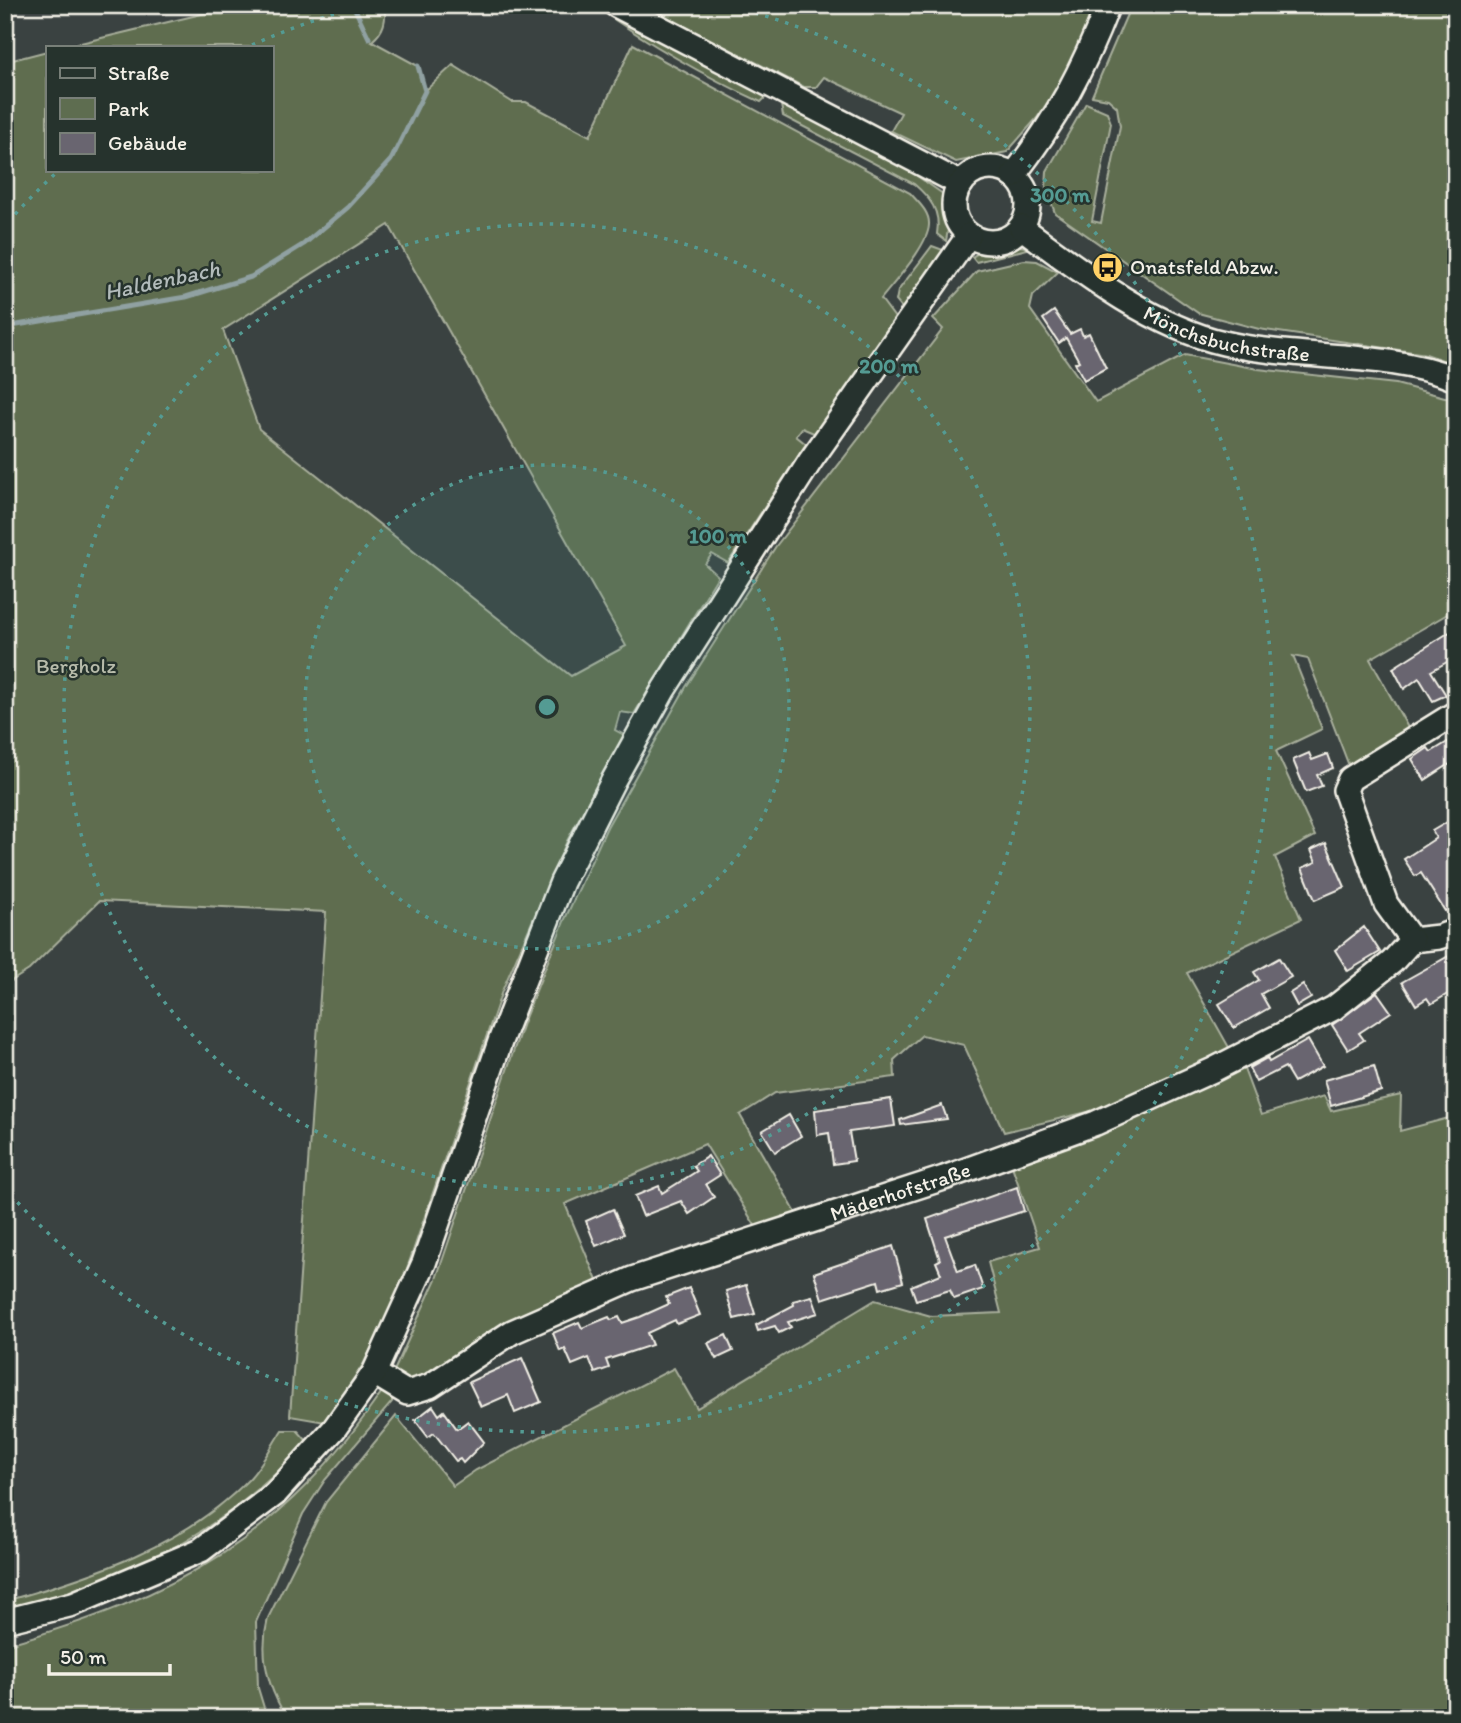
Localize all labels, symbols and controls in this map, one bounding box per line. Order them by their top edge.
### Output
legend [46,46,273,172]
text: Straße [108,60,169,85]
text: Park [108,96,150,121]
text: Gebäude [108,130,187,155]
text: 300 m [1030,182,1090,207]
bus stop icon: Onatsfeld Abzw. [1090,250,1124,284]
water label: Haldenbach [102,254,223,306]
place label: Onatsfeld Abzw. [1130,254,1279,279]
street label: Mönchsbuchstraße [1139,300,1311,366]
text: 200 m [859,353,919,378]
text: 100 m [689,523,747,548]
park label: Bergholz [36,653,116,678]
centre of rings [535,695,559,719]
street label: Mäderhofstraße [827,1157,974,1226]
scale bar [49,1632,170,1676]
text: 50 m [60,1644,107,1669]

